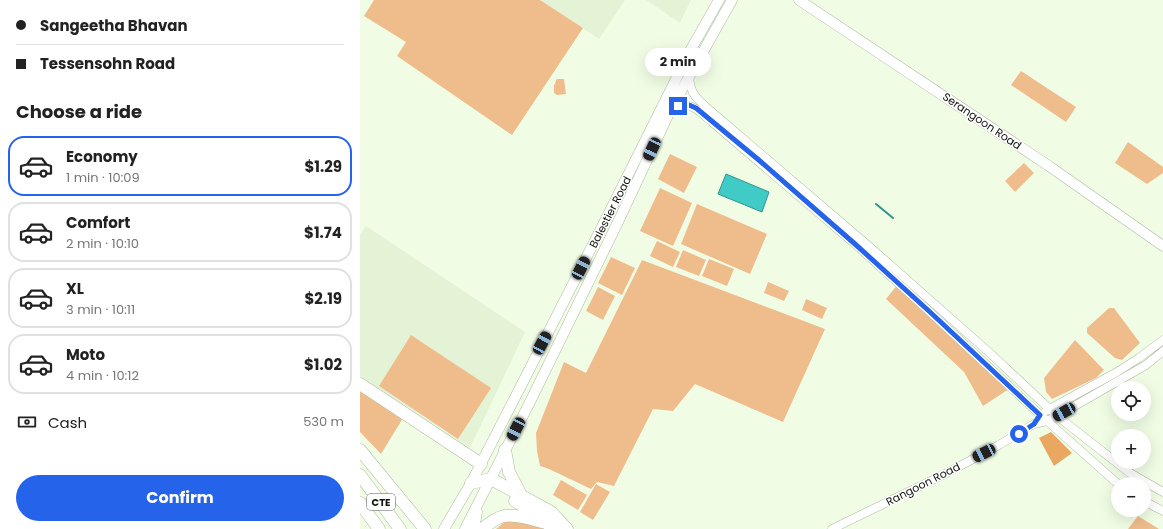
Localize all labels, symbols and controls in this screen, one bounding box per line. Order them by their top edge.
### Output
text: Sangeetha Bhavan [40,15,188,36]
callout: 2 min [645,48,711,76]
text: 2 min [660,52,696,71]
text: Tessensohn Road [40,53,175,74]
street label: Serangoon Road [939,89,1025,153]
route end [669,97,687,115]
text: Choose a ride [16,99,142,124]
car [641,136,663,162]
text: Economy [66,146,138,167]
icon: car [18,148,54,184]
text: $1.29 [304,156,342,177]
text: 1 min · 10:09 [66,168,140,187]
street label: Balestier Road [585,173,635,251]
text: Comfort [66,212,130,233]
icon: car [18,214,54,250]
text: $1.74 [304,222,342,243]
text: 2 min · 10:10 [66,234,139,253]
car [570,255,592,281]
text: XL [66,278,84,299]
icon: car [18,280,54,316]
text: $2.19 [304,288,342,309]
text: 3 min · 10:11 [66,300,135,319]
car [531,330,553,356]
text: Moto [66,344,105,365]
icon: car [18,346,54,382]
text: $1.02 [304,354,342,375]
text: 4 min · 10:12 [66,366,139,385]
map controls [1111,381,1151,517]
button: locate [1111,381,1151,421]
car [1051,401,1077,423]
icon: cash [16,411,38,433]
text: Cash [48,412,87,433]
text: 530 m [303,412,344,431]
car [505,416,527,442]
route start [1010,425,1028,443]
button: + [1111,429,1151,469]
car [971,442,997,464]
street label: Rangoon Road [883,458,963,510]
button: Confirm [16,475,344,521]
button: − [1111,477,1151,517]
road number: CTE [367,494,395,510]

